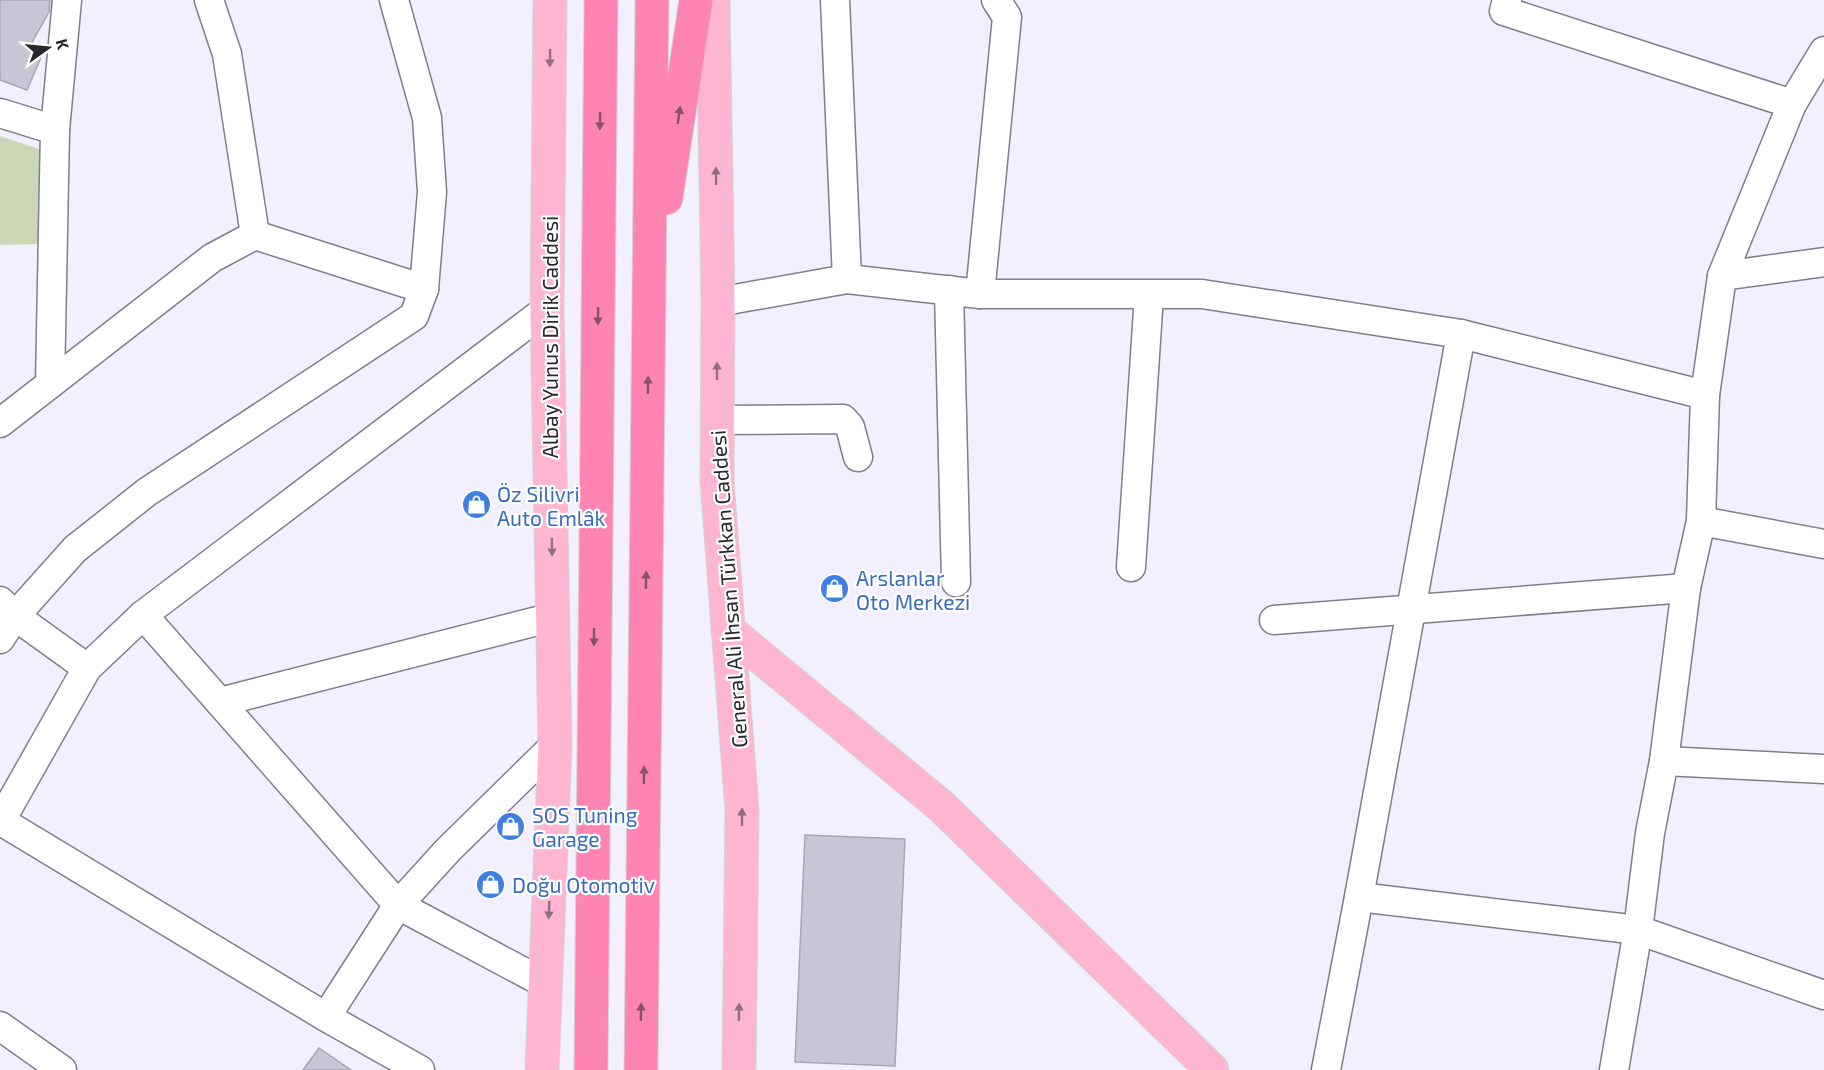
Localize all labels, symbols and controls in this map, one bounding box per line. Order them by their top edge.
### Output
north arrow [18,18,78,78]
text: K [52,37,74,52]
one-way arrow [545,49,554,68]
one-way arrow [675,106,684,125]
one-way arrow [595,112,605,131]
one-way arrow [711,166,721,185]
street label: Albay Yunus Dirik Caddesi [537,216,562,458]
one-way arrow [593,307,603,326]
one-way arrow [712,361,722,380]
one-way arrow [643,375,653,394]
street label: General Ali İhsan Türkkan Caddesi [704,429,752,749]
place label: Öz Silivri Auto Emlâk [497,481,606,530]
shop icon: Öz Silivri Auto Emlâk [460,489,492,521]
one-way arrow [547,538,556,557]
place label: Arslanlar Oto Merkezi [856,565,970,614]
one-way arrow [641,570,651,589]
shop icon: Arslanlar Oto Merkezi [819,573,851,605]
one-way arrow [589,628,599,647]
one-way arrow [639,765,649,784]
place label: SOS Tuning Garage [532,802,638,851]
one-way arrow [737,807,747,826]
shop icon: SOS Tuning Garage [495,810,527,842]
shop icon: Doğu Otomotiv [475,868,507,900]
place label: Doğu Otomotiv [512,872,655,897]
one-way arrow [544,901,553,920]
one-way arrow [636,1002,646,1021]
one-way arrow [735,1002,744,1021]

